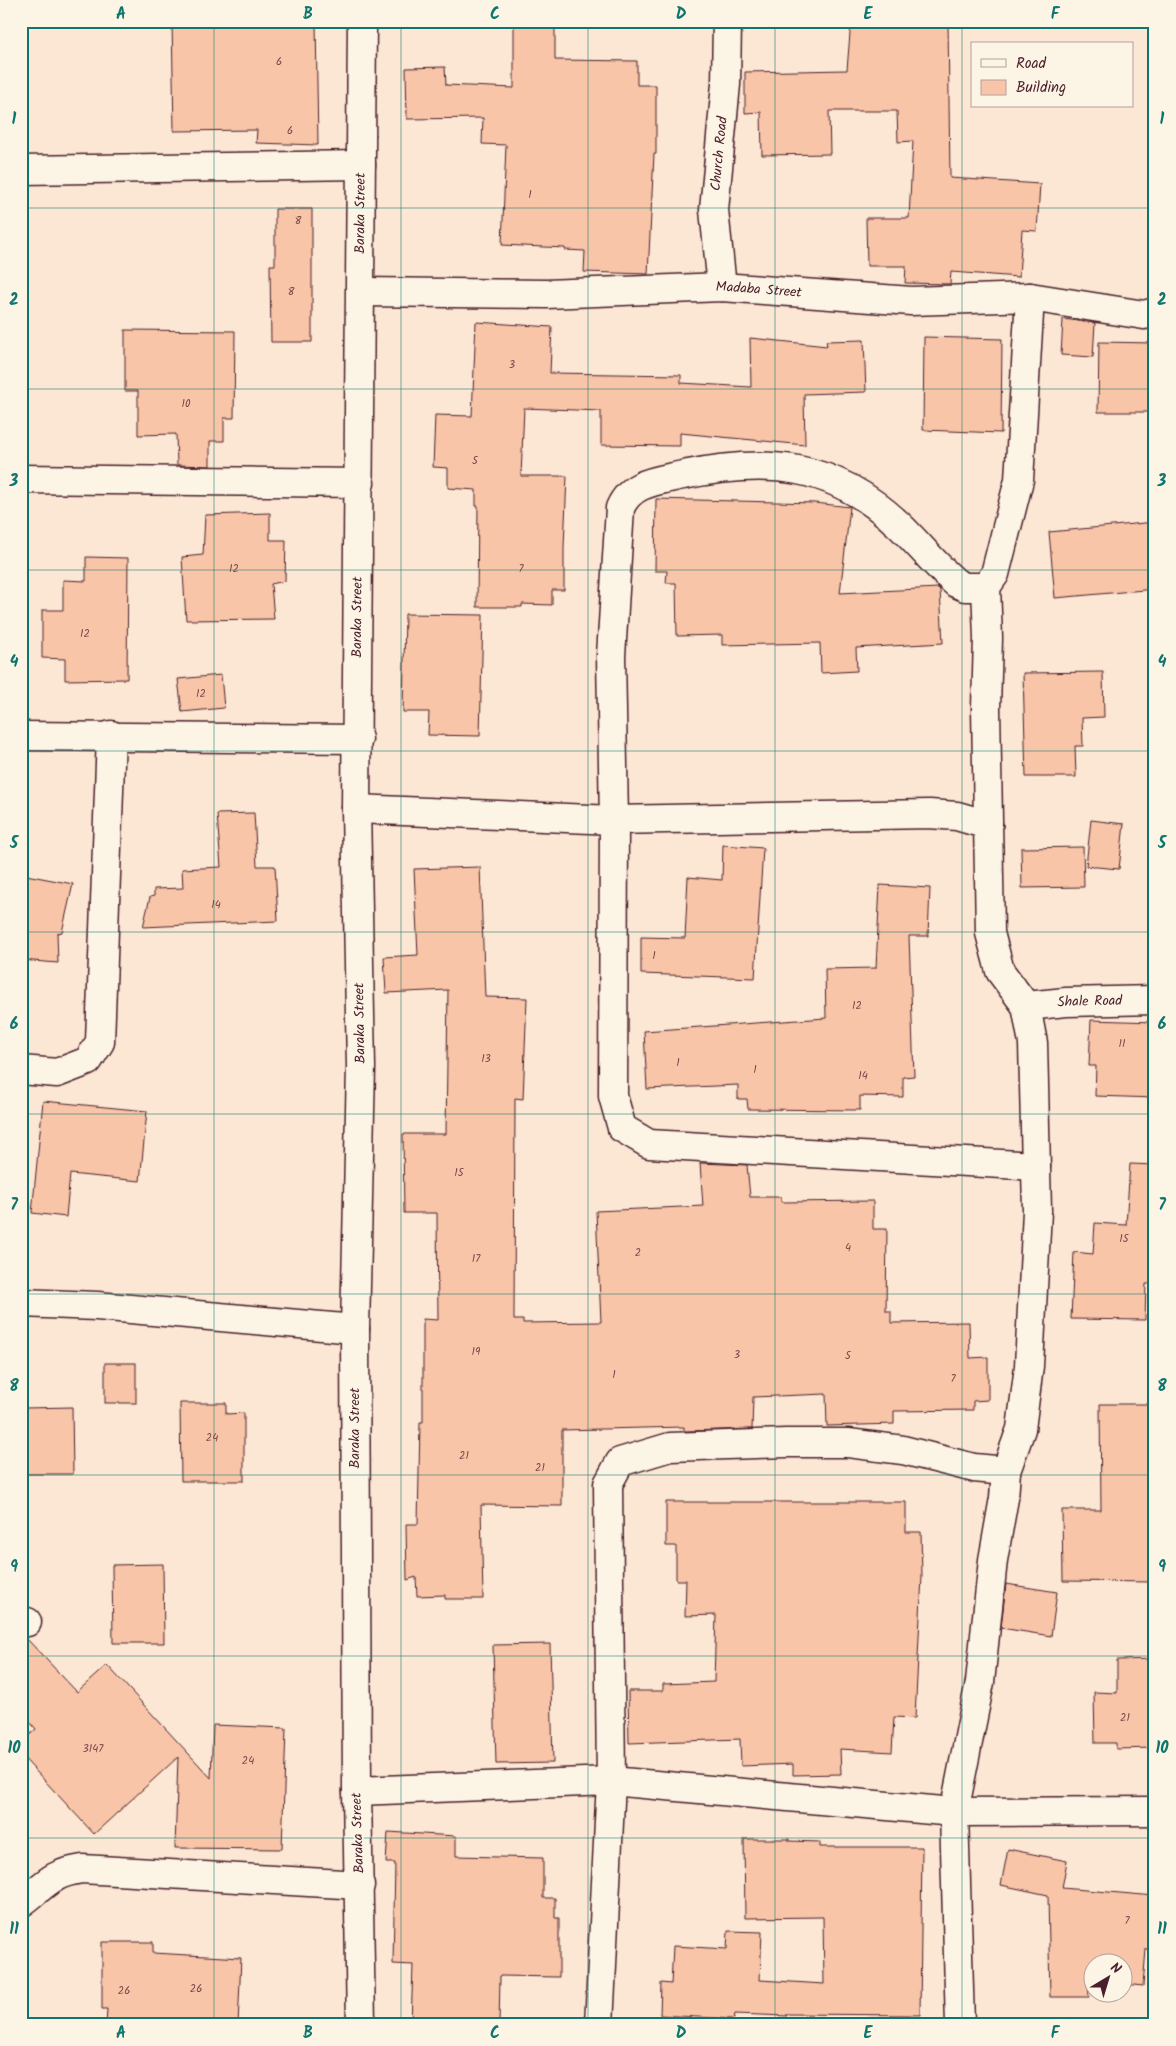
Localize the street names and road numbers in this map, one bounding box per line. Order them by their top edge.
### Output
street label: Church Road [705,114,734,192]
street label: Baraka Street [349,172,372,254]
street label: Madaba Street [715,276,803,304]
street label: Baraka Street [346,576,369,658]
street label: Baraka Street [348,982,372,1064]
street label: Shale Road [1056,990,1124,1014]
street label: Baraka Street [344,1387,366,1468]
street label: Baraka Street [346,1792,370,1874]

